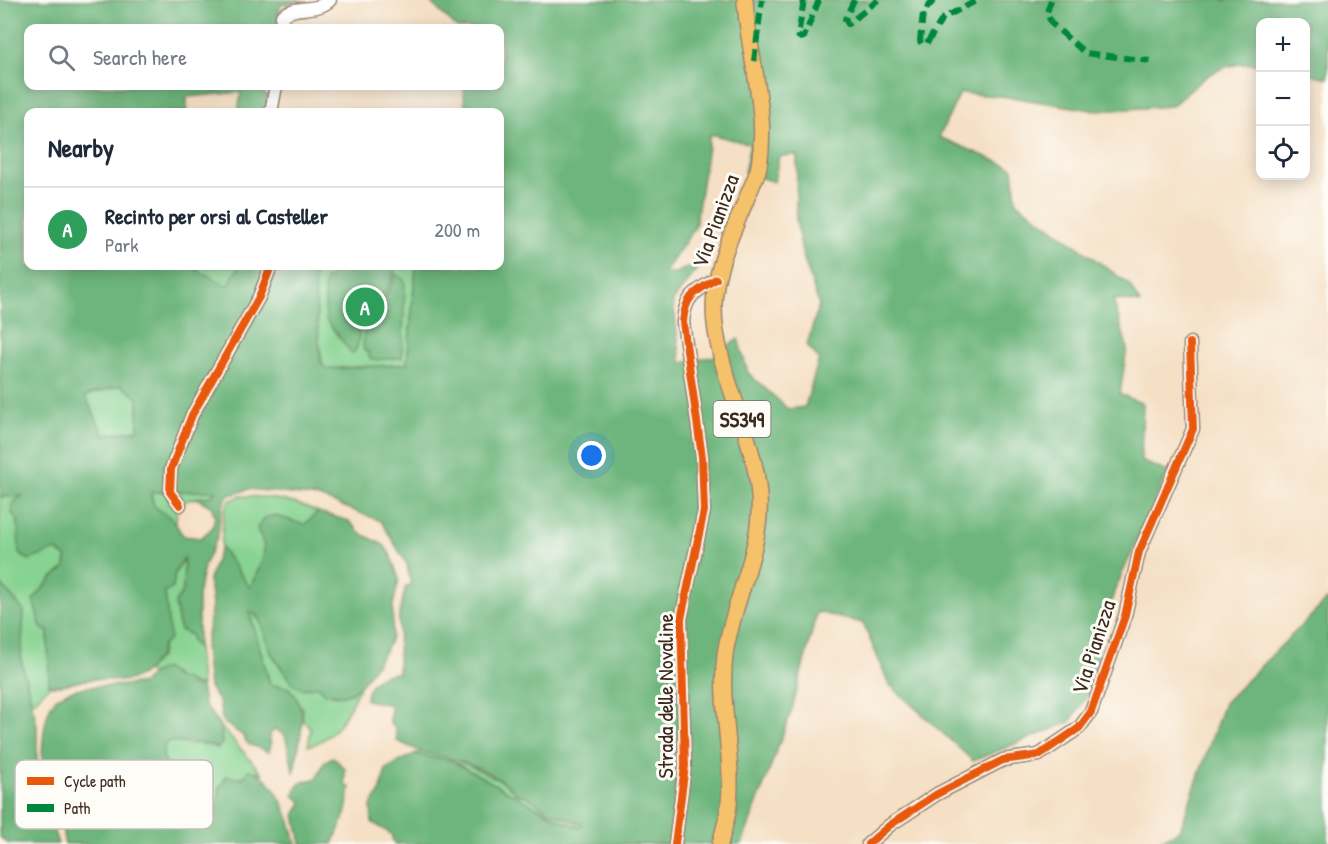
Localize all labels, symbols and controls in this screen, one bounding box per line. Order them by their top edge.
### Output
map controls [1256,18,1310,180]
button: + [1256,18,1310,72]
search box [24,24,504,90]
icon: search [45,41,78,74]
text: Search here [93,42,187,72]
button: − [1256,72,1310,126]
button: locate [1256,126,1310,180]
text: Nearby [48,130,114,165]
street label: Via Pianizza [684,170,746,272]
text: Recinto per orsi al Casteller [105,201,328,231]
text: A [63,216,72,243]
text: 200 m [435,216,480,243]
text: Park [105,231,138,258]
pin: A [346,284,385,330]
road number: SS349 [714,401,771,437]
your location [577,441,606,470]
street label: Via Pianizza [1064,596,1122,698]
street label: Strada delle Novaline [650,613,680,779]
legend [15,760,213,829]
text: Cycle path [64,770,126,792]
text: Path [64,797,90,819]

